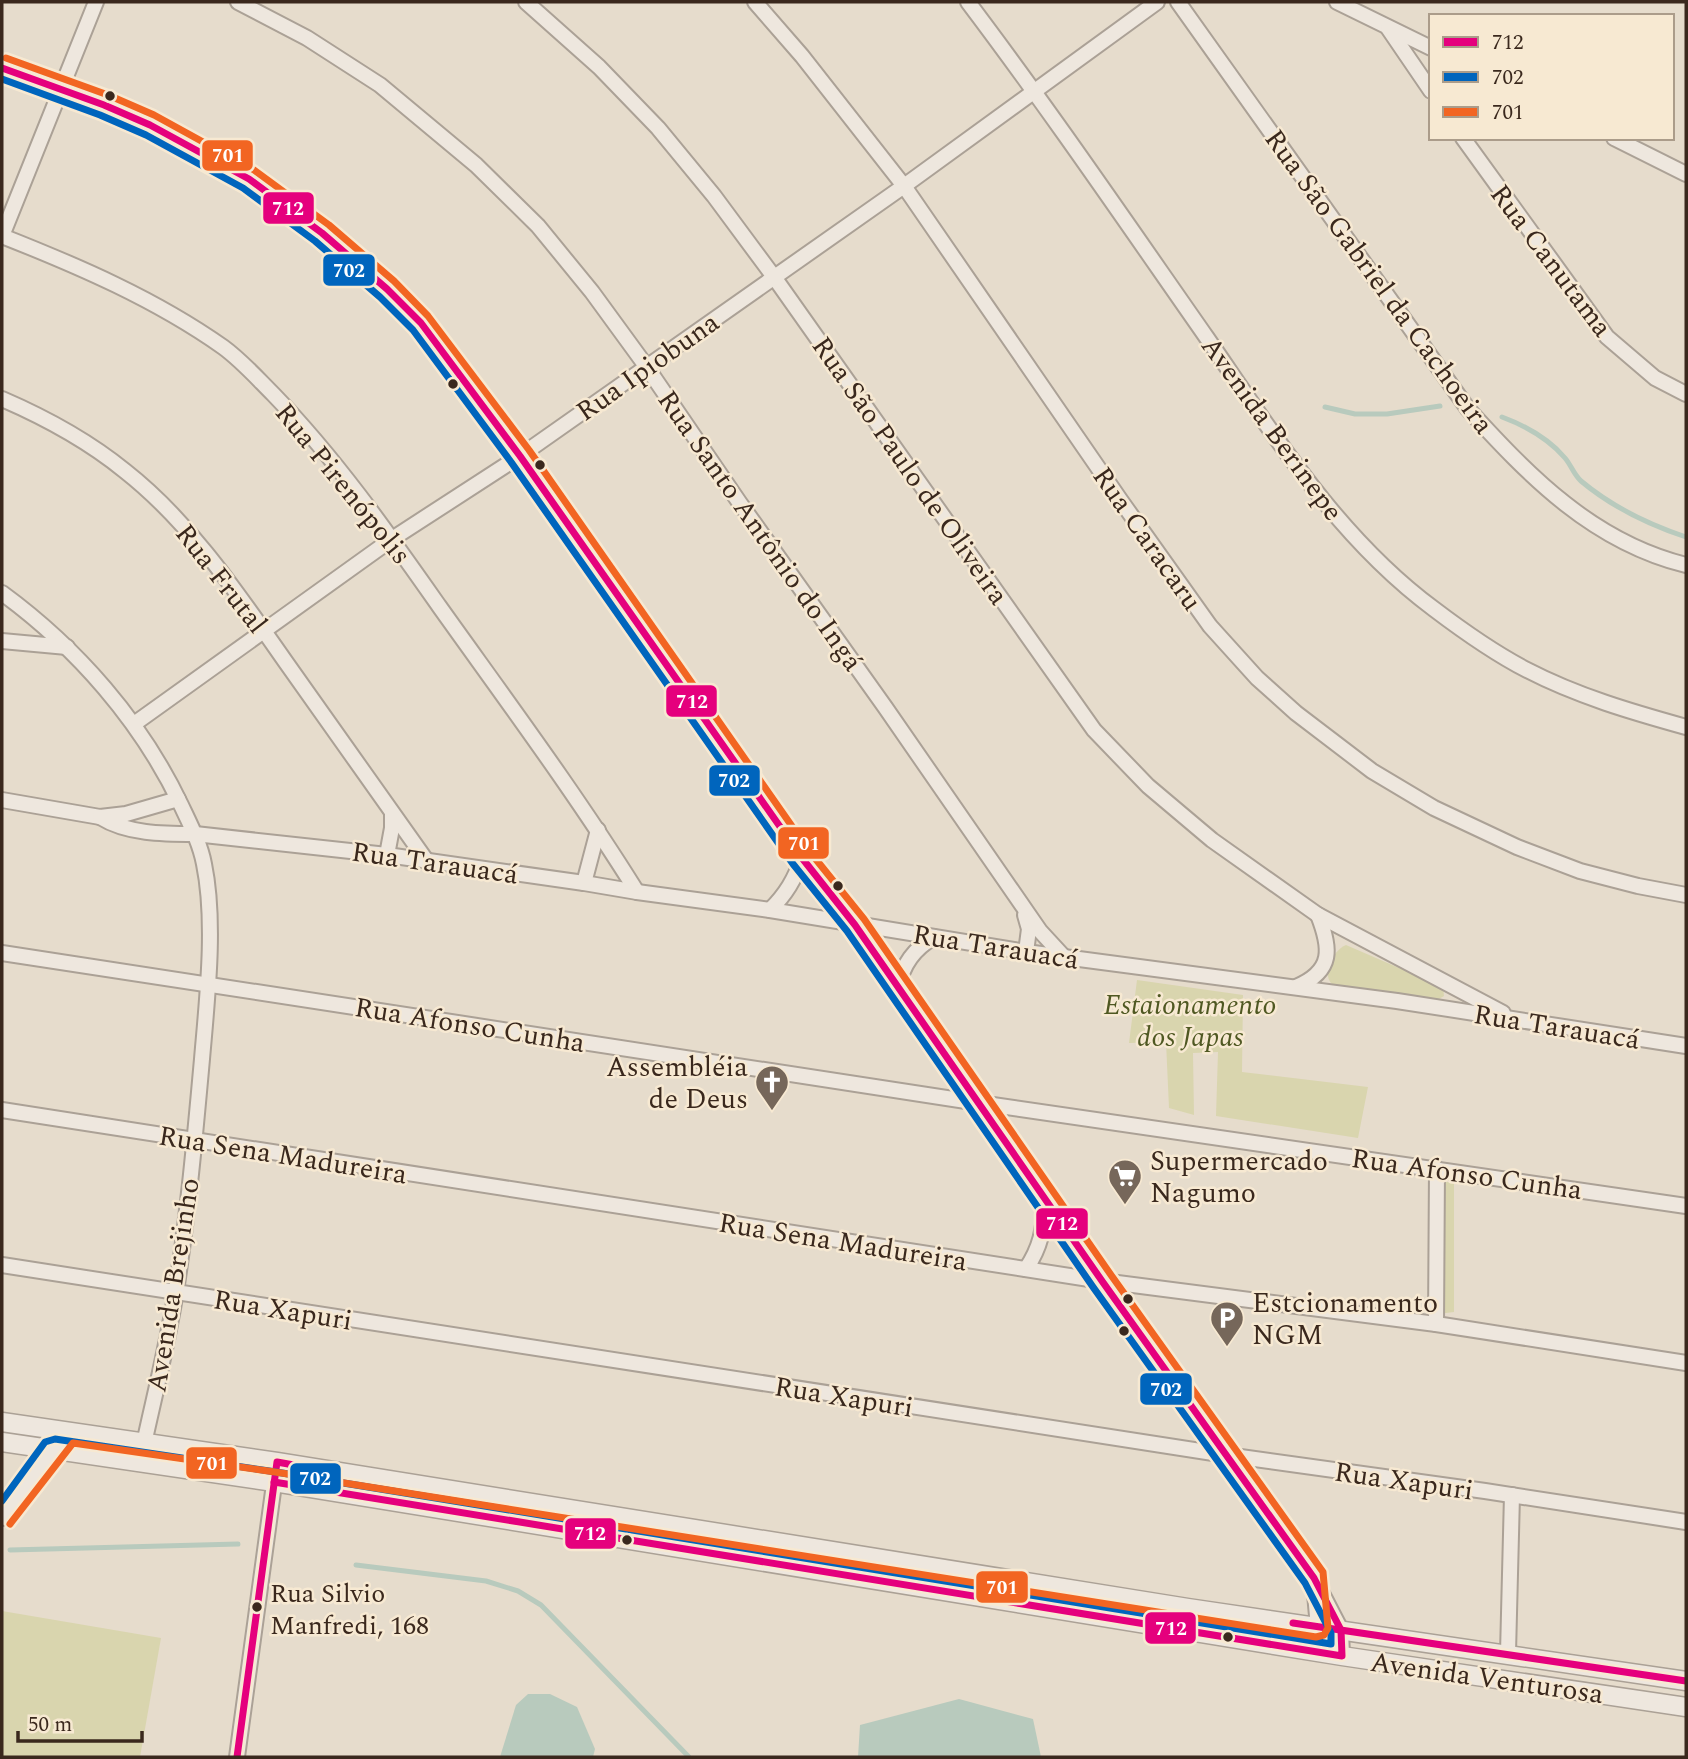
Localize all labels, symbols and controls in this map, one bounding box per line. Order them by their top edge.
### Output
legend [1429,14,1674,140]
text: 712 [1492,27,1524,59]
text: 702 [1492,62,1524,94]
unlabelled marker [103,89,117,103]
text: 701 [1492,97,1524,129]
street label: Rua São Gabriel da Cachoeira [1253,120,1505,444]
line badge: 701 [201,139,254,172]
text: 701 [212,142,244,171]
street label: Rua Canutama [1479,175,1623,347]
line badge: 712 [262,191,315,225]
text: 712 [272,195,304,224]
line badge: 702 [322,253,376,287]
text: 702 [333,257,365,286]
street label: Rua Ipiobuna [567,302,729,433]
street label: Avenida Berinepe [1190,327,1354,530]
street label: Rua São Paulo de Oliveira [800,328,1019,614]
unlabelled marker [446,377,460,391]
street label: Rua Santo Antônio do Ingá [646,381,874,681]
street label: Rua Pirenópolis [264,394,422,574]
unlabelled marker [533,458,547,472]
street label: Rua Caracaru [1081,458,1213,620]
street label: Rua Frutal [164,515,278,643]
line badge: 712 [665,684,718,718]
text: 712 [676,688,708,717]
line badge: 702 [708,764,761,797]
text: 702 [718,767,750,796]
line badge: 701 [777,826,830,860]
text: 701 [788,830,820,859]
street label: Rua Tarauacá [349,831,521,897]
unlabelled marker [831,879,845,893]
street label: Rua Tarauacá [909,913,1082,982]
park label: Estaionamento dos Japas [1104,984,1277,1059]
street label: Rua Afonso Cunha [351,986,588,1065]
street label: Rua Tarauacá [1470,993,1643,1062]
place label: Assembléia de Deus [606,1046,748,1121]
church icon: Assembléia de Deus [753,1063,791,1112]
street label: Rua Sena Madureira [155,1115,410,1196]
street label: Rua Afonso Cunha [1349,1137,1585,1212]
place label: Supermercado Nagumo [1150,1140,1328,1215]
supermarket icon: Supermercado Nagumo [1106,1157,1144,1206]
street label: Avenida Brejinho [135,1175,212,1396]
street label: Rua Sena Madureira [715,1202,970,1283]
line badge: 712 [1035,1207,1089,1240]
text: 712 [1046,1210,1078,1239]
street label: Rua Xapuri [210,1278,355,1343]
place label: Estcionamento NGM [1252,1282,1438,1357]
unlabelled marker [1121,1292,1135,1306]
parking icon: Estcionamento NGM [1208,1299,1246,1348]
unlabelled marker [1117,1324,1131,1338]
street label: Rua Xapuri [771,1365,916,1430]
line badge: 702 [1139,1372,1193,1406]
text: 702 [1150,1376,1182,1405]
line badge: 701 [185,1446,238,1480]
text: 701 [196,1450,228,1479]
street label: Rua Xapuri [1331,1450,1476,1513]
line badge: 702 [289,1462,342,1495]
text: 702 [299,1465,331,1494]
line badge: 712 [564,1517,617,1550]
text: 712 [574,1520,606,1549]
unlabelled marker [620,1533,634,1547]
line badge: 701 [975,1570,1029,1604]
place label: Rua Silvio Manfredi, 168 [270,1574,429,1646]
text: 701 [986,1574,1018,1603]
marker: Rua Silvio Manfredi, 168 [250,1600,264,1614]
line badge: 712 [1144,1611,1197,1645]
text: 712 [1155,1615,1187,1644]
unlabelled marker [1221,1630,1235,1644]
street label: Avenida Venturosa [1367,1641,1606,1716]
scale bar [18,1700,142,1744]
text: 50 m [28,1709,72,1741]

